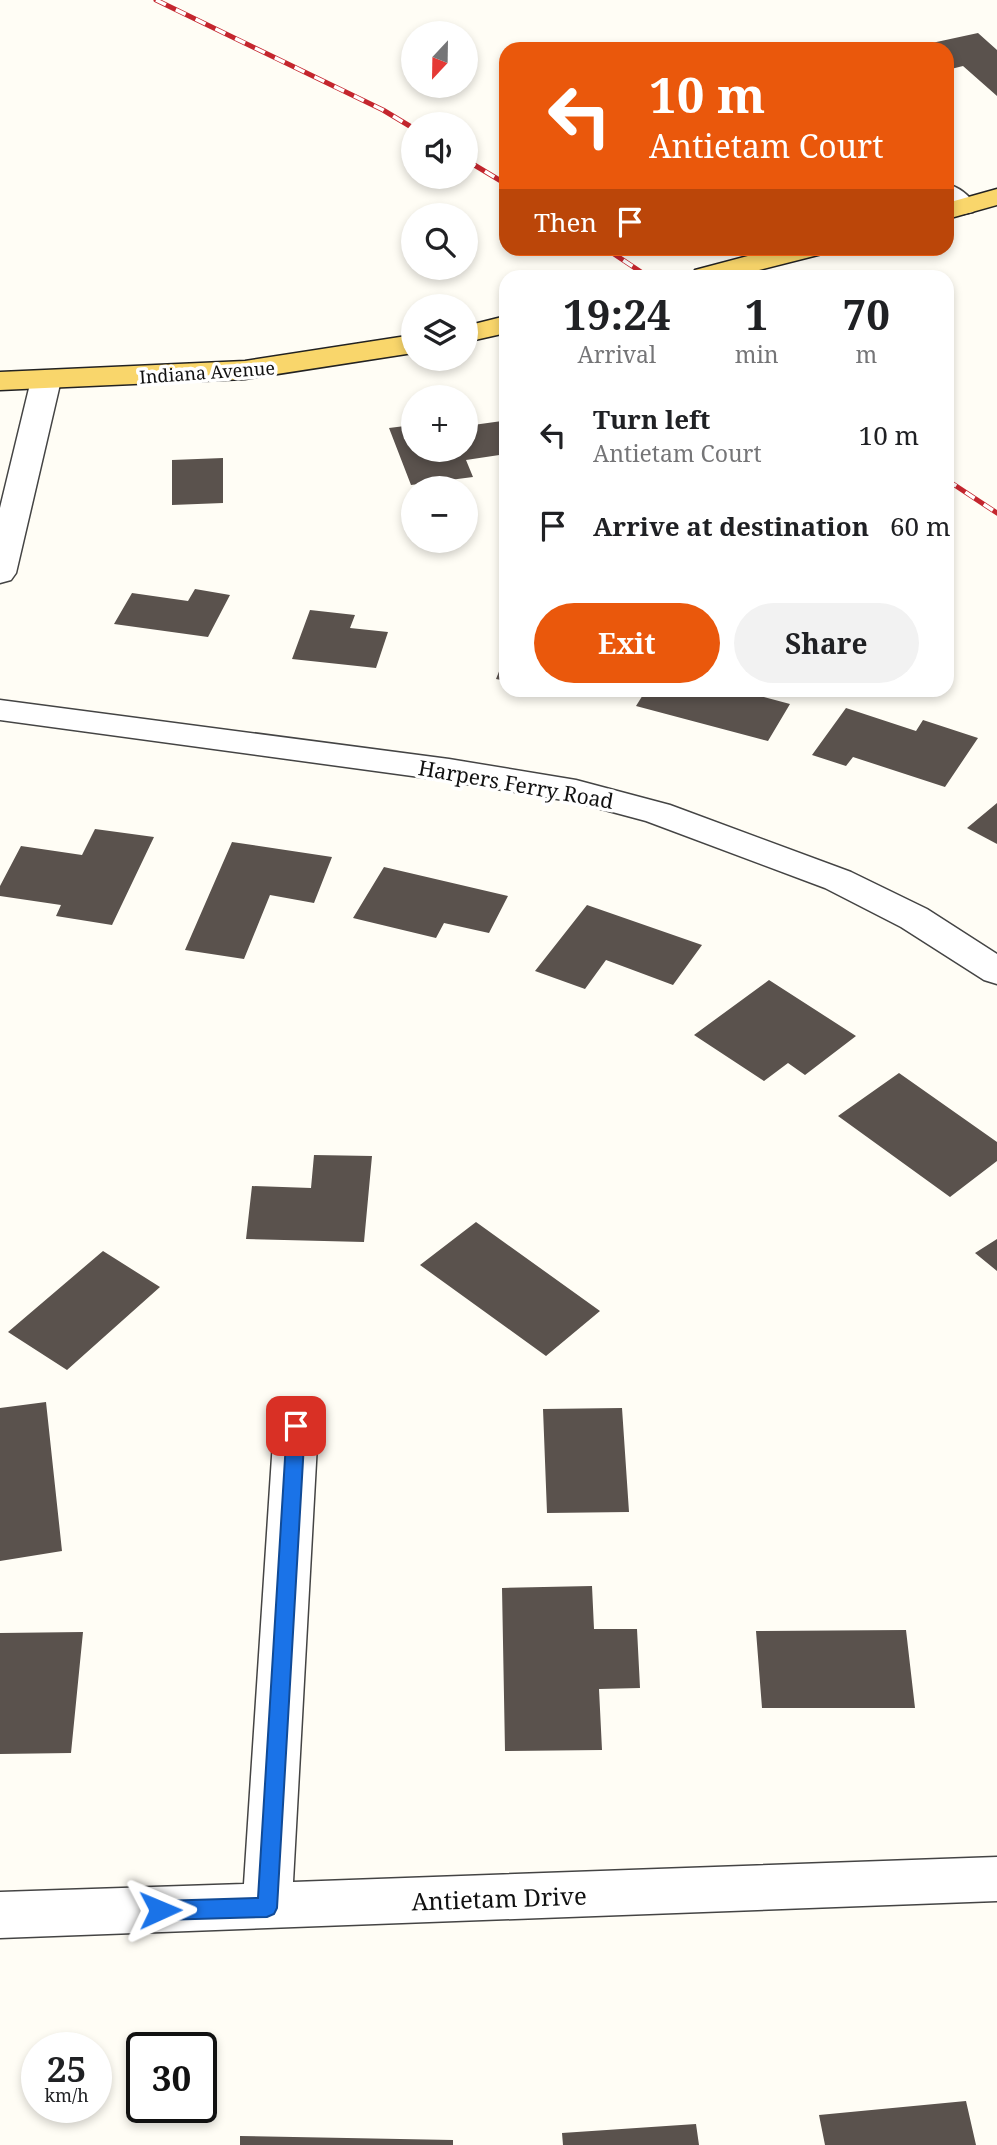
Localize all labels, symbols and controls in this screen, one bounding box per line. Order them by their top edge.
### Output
north arrow [401,21,478,98]
map controls [401,21,478,553]
text: 10 m [649,61,765,127]
icon: left [534,70,625,161]
button: sound [401,112,478,189]
text: Antietam Court [649,124,883,167]
button: search [401,203,478,280]
icon: arrive [611,203,649,241]
text: Then [534,204,597,240]
text: 19:24 [563,285,671,342]
text: 1 [745,285,768,342]
text: 70 [843,285,890,342]
button: layers [401,294,478,371]
text: Arrival [578,338,656,370]
text: min [735,338,779,370]
text: m [855,338,877,370]
street label: Indiana Avenue [138,355,276,389]
button: + [401,385,478,462]
text: Turn left [593,401,710,437]
icon: left [534,416,572,454]
text: 10 m [859,417,919,453]
text: Antietam Court [593,437,762,469]
button: − [401,476,478,553]
icon: arrive [534,507,572,545]
text: Arrive at destination [593,508,869,544]
text: 60 m [890,508,950,544]
button: Exit [534,603,720,683]
button: Share [734,603,919,683]
street label: Harpers Ferry Road [416,753,616,815]
pin [266,1396,326,1456]
icon: arrive [277,1407,315,1445]
position arrow [123,1873,197,1947]
street label: Antietam Drive [411,1878,587,1918]
speed limit sign: 30 [126,2032,217,2123]
text: 25 [47,2045,86,2092]
text: km/h [44,2083,89,2107]

